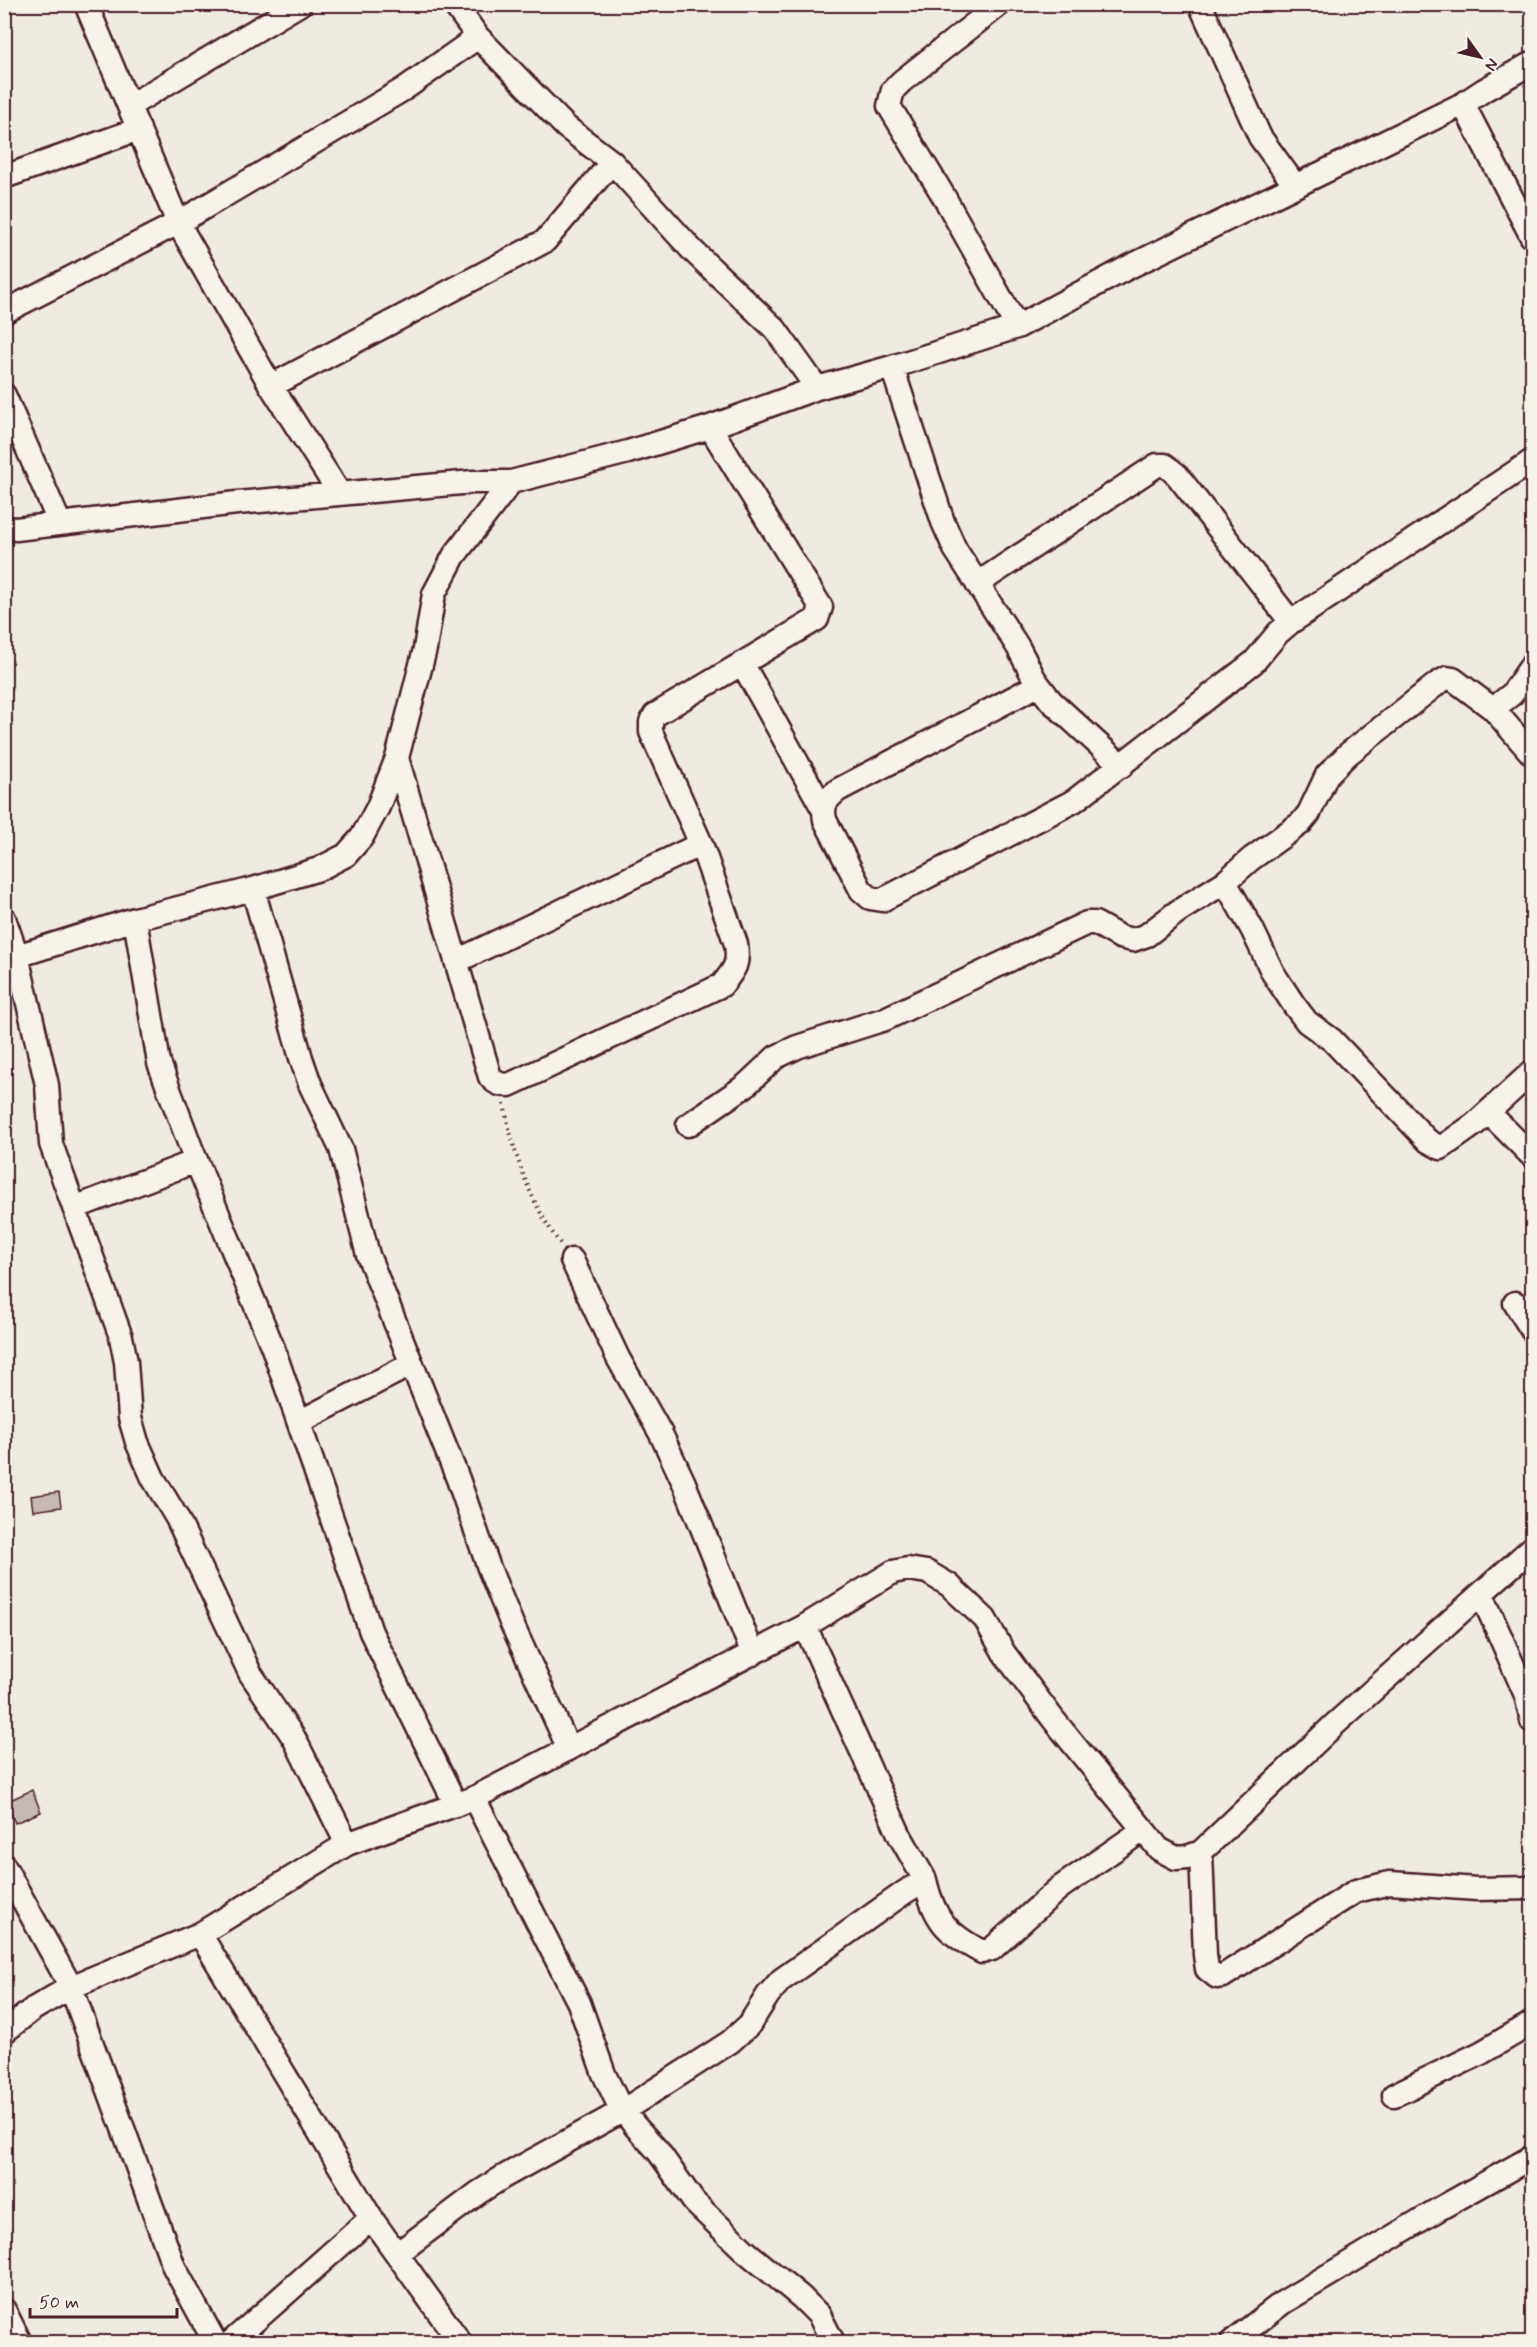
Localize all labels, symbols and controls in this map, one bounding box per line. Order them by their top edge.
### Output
north arrow [1450,27,1510,87]
text: N [1480,54,1503,75]
scale bar [30,2281,177,2319]
text: 50 m [39,2291,79,2315]

